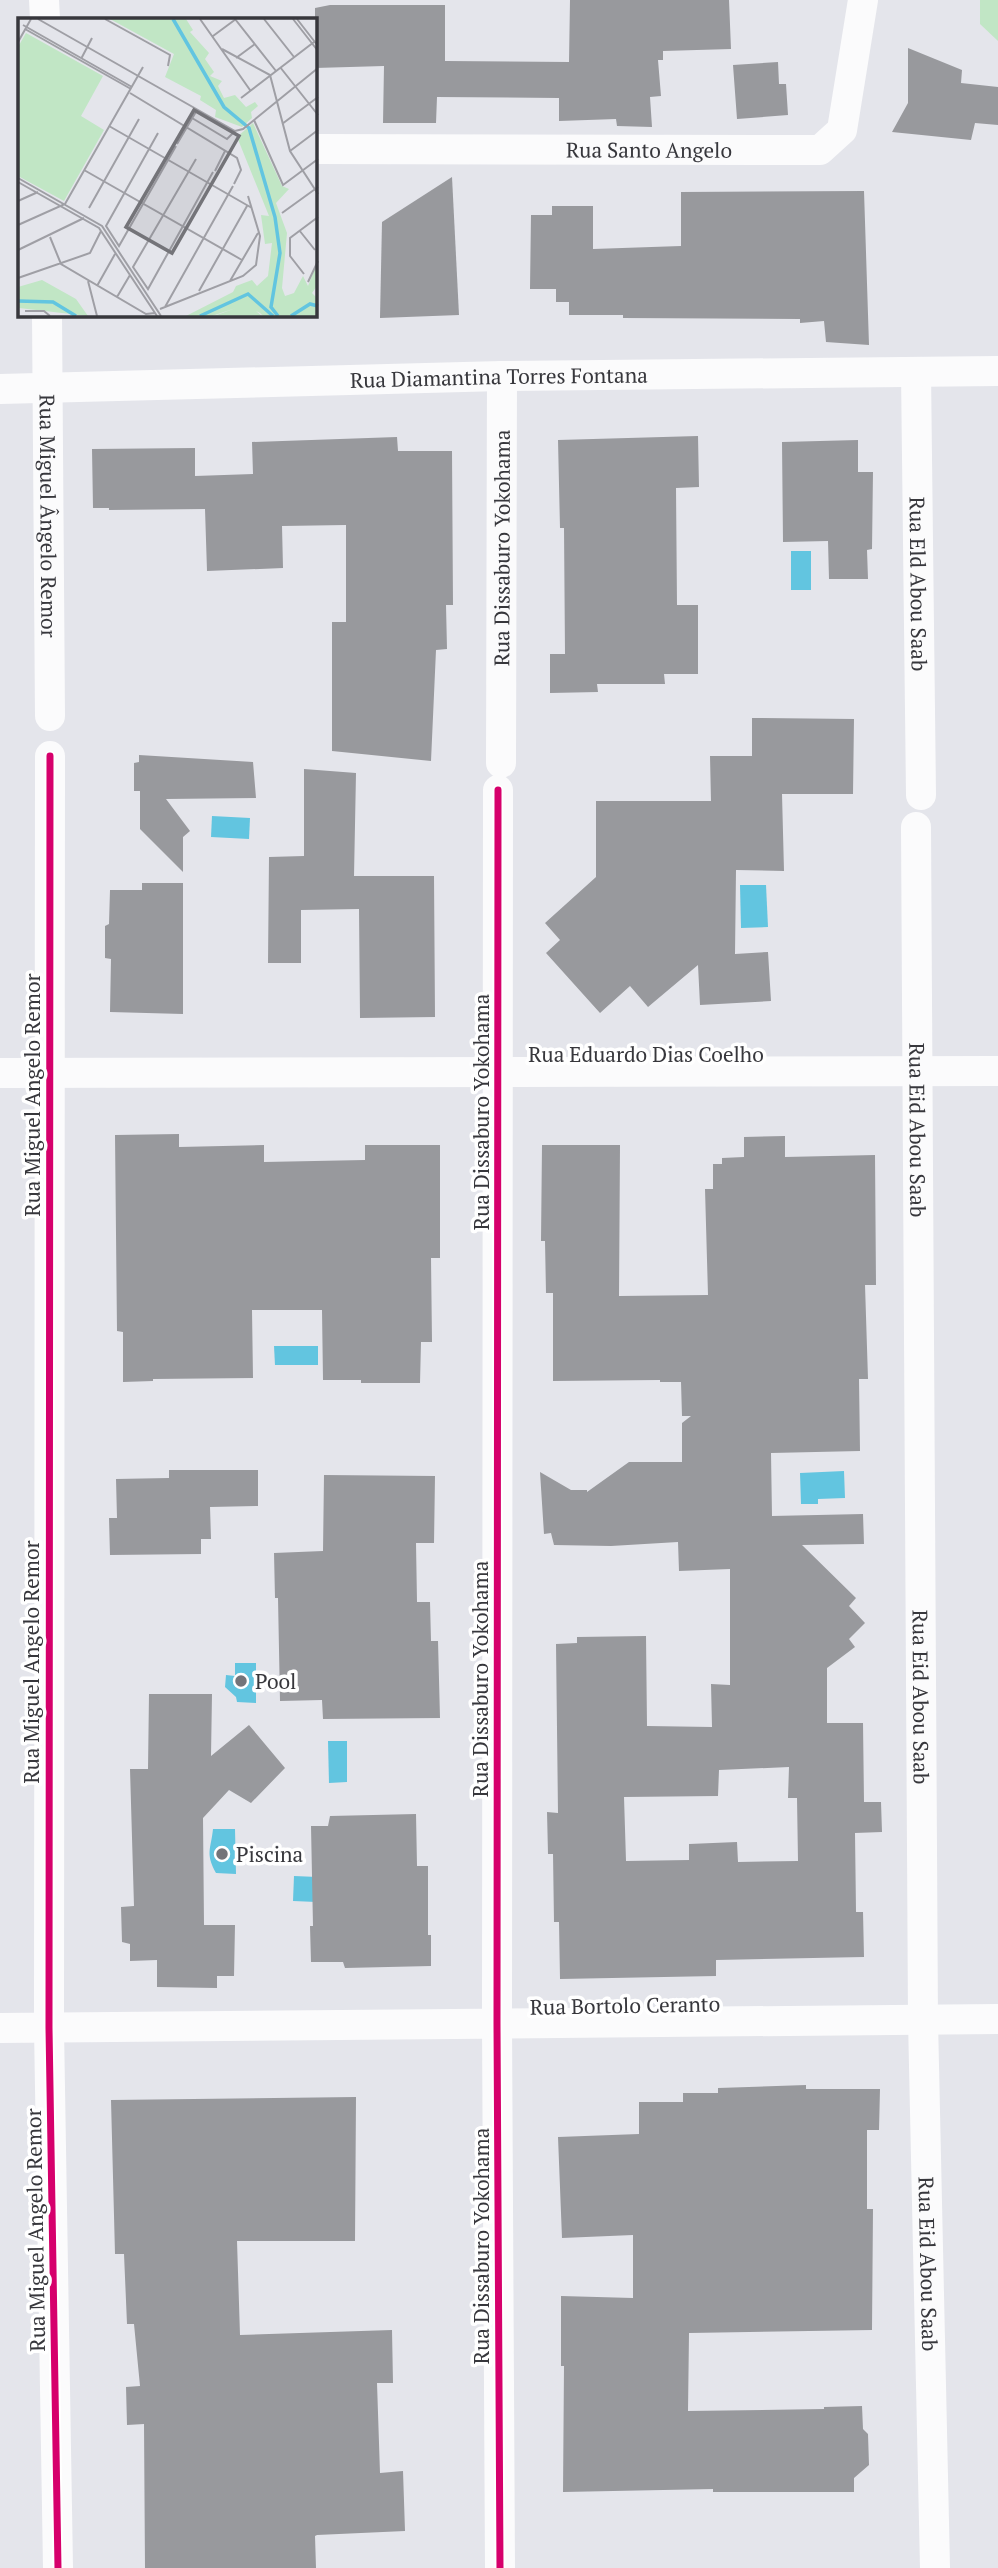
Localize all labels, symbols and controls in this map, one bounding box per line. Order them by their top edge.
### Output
inset map [18,18,317,317]
street label: Rua Santo Angelo [566,135,732,164]
street label: Rua Diamantina Torres Fontana [350,361,648,394]
street label: Rua Miguel Ângelo Remor [34,394,63,638]
street label: Rua Dissaburo Yokohama [487,429,516,666]
street label: Rua Eld Abou Saab [903,497,934,671]
street label: Rua Miguel Angelo Remor [18,973,46,1217]
street label: Rua Dissaburo Yokohama [467,993,495,1230]
street label: Rua Eduardo Dias Coelho [528,1040,764,1068]
street label: Rua Eid Abou Saab [903,1043,932,1217]
street label: Rua Miguel Angelo Remor [17,1540,45,1784]
street label: Rua Dissaburo Yokohama [466,1560,494,1797]
street label: Rua Eid Abou Saab [907,1610,936,1784]
place label: Pool [255,1667,296,1695]
marker: Pool [233,1673,249,1689]
place label: Piscina [236,1840,304,1868]
marker: Piscina [214,1846,230,1862]
street label: Rua Bortolo Ceranto [530,1989,720,2021]
street label: Rua Miguel Angelo Remor [19,2108,51,2352]
street label: Rua Dissaburo Yokohama [467,2127,495,2364]
street label: Rua Eid Abou Saab [912,2176,944,2352]

